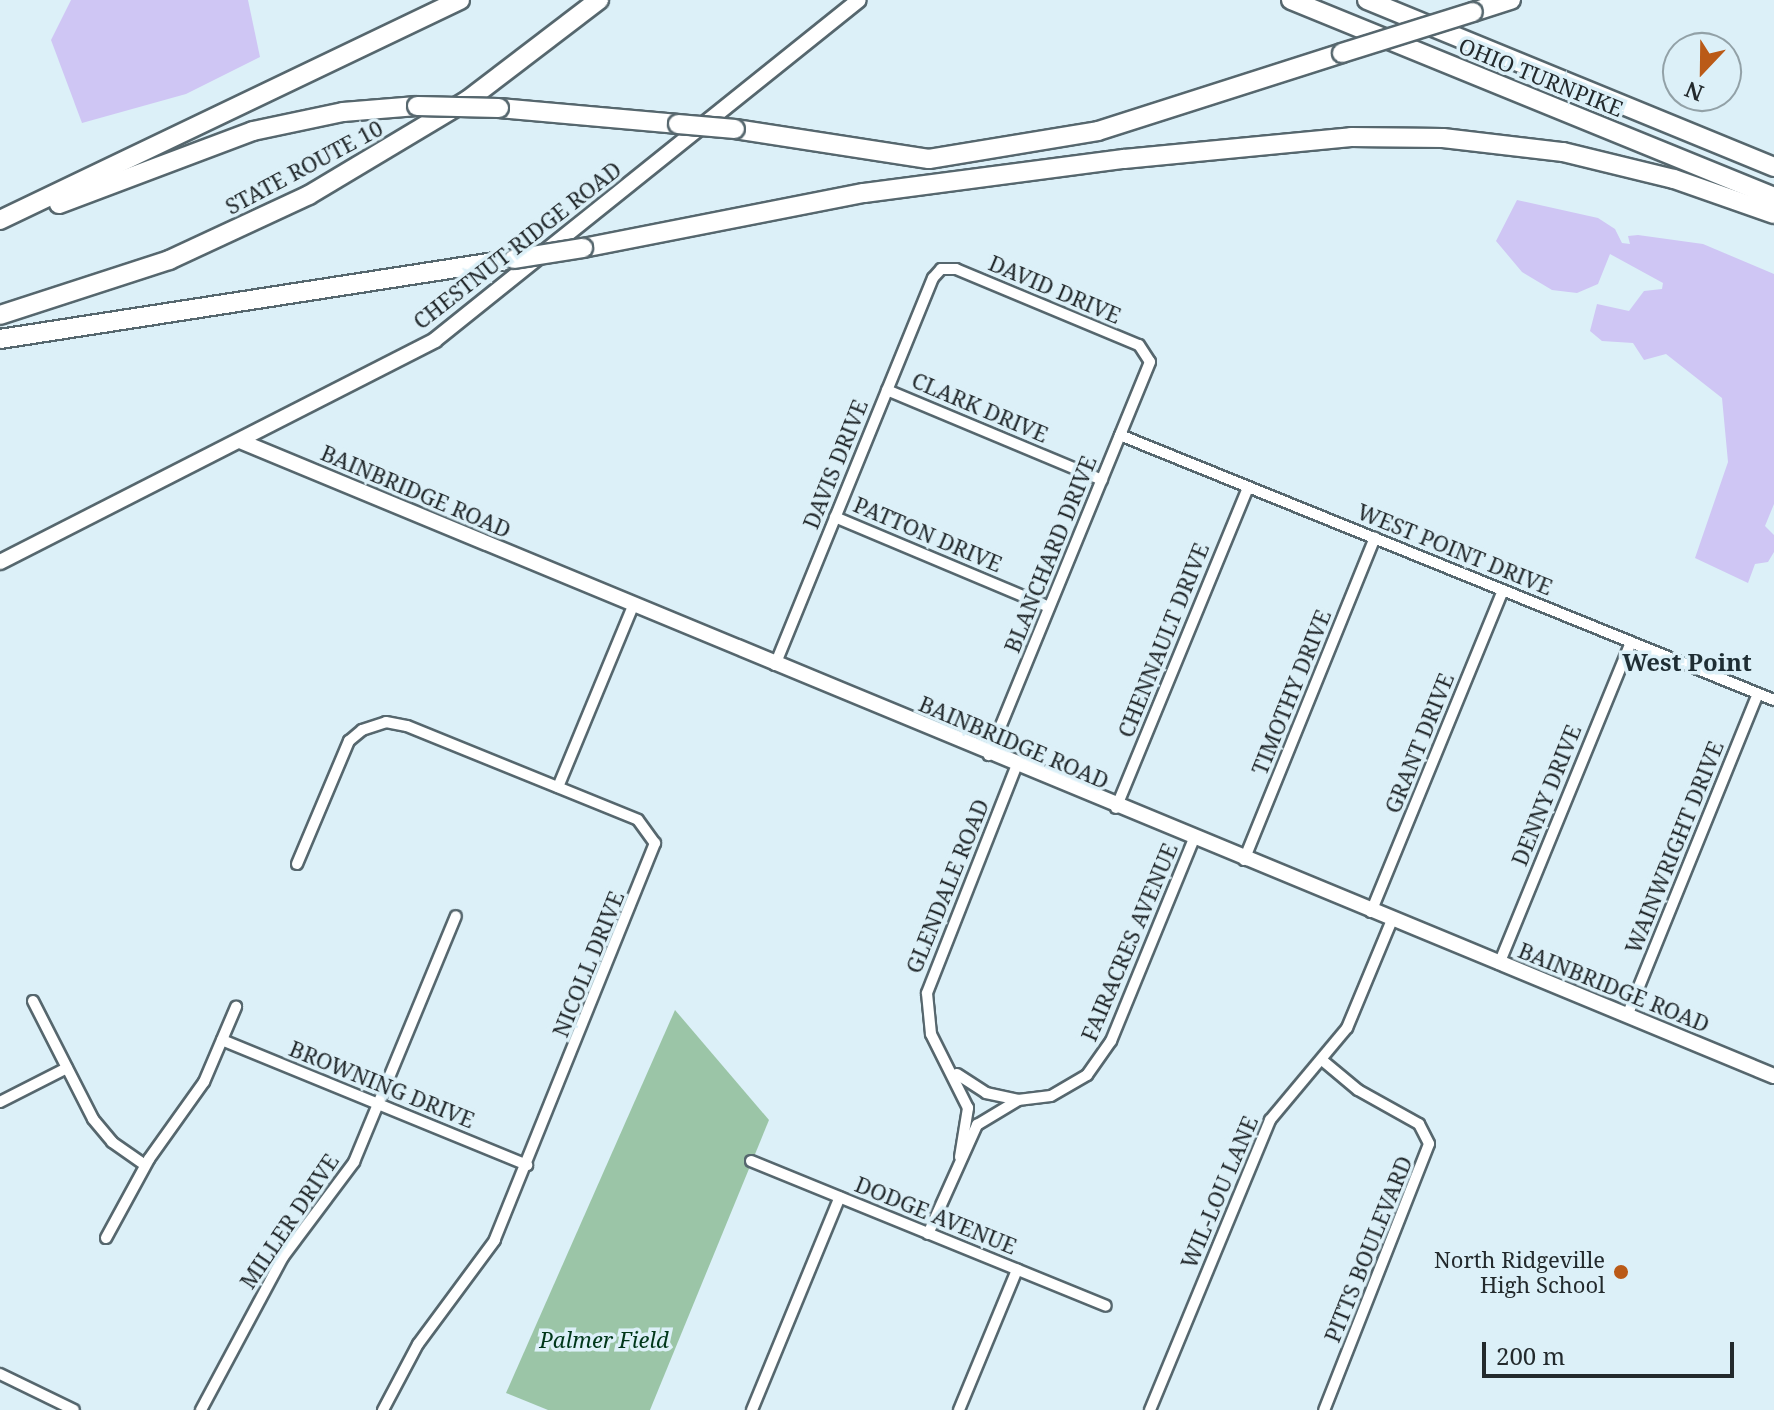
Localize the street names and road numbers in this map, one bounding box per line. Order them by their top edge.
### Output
street label: OHIO TURNPIKE [1455,32,1627,122]
street label: STATE ROUTE 10 [221,114,387,220]
street label: CHESTNUT RIDGE ROAD [408,156,626,334]
street label: DAVID DRIVE [985,249,1125,329]
street label: CLARK DRIVE [908,366,1052,448]
street label: DAVIS DRIVE [797,396,873,532]
street label: BAINBRIDGE ROAD [317,439,515,543]
street label: BLANCHARD DRIVE [998,452,1102,656]
street label: PATTON DRIVE [850,491,1006,577]
street label: WEST POINT DRIVE [1354,498,1556,600]
street label: CHENNAULT DRIVE [1112,539,1214,741]
street label: TIMOTHY DRIVE [1246,606,1336,778]
street label: GRANT DRIVE [1379,669,1459,817]
street label: BAINBRIDGE ROAD [915,690,1113,794]
street label: DENNY DRIVE [1506,721,1586,869]
street label: WAINWRIGHT DRIVE [1619,737,1729,957]
street label: GLENDALE ROAD [900,795,994,977]
street label: FAIRACRES AVENUE [1075,839,1183,1045]
street label: NICOLL DRIVE [547,887,629,1041]
street label: BAINBRIDGE ROAD [1515,937,1713,1037]
street label: BROWNING DRIVE [286,1035,478,1133]
street label: WIL-LOU LANE [1175,1112,1263,1272]
street label: MILLER DRIVE [234,1149,344,1293]
street label: PITTS BOULEVARD [1319,1152,1417,1346]
street label: DODGE AVENUE [851,1171,1021,1259]

